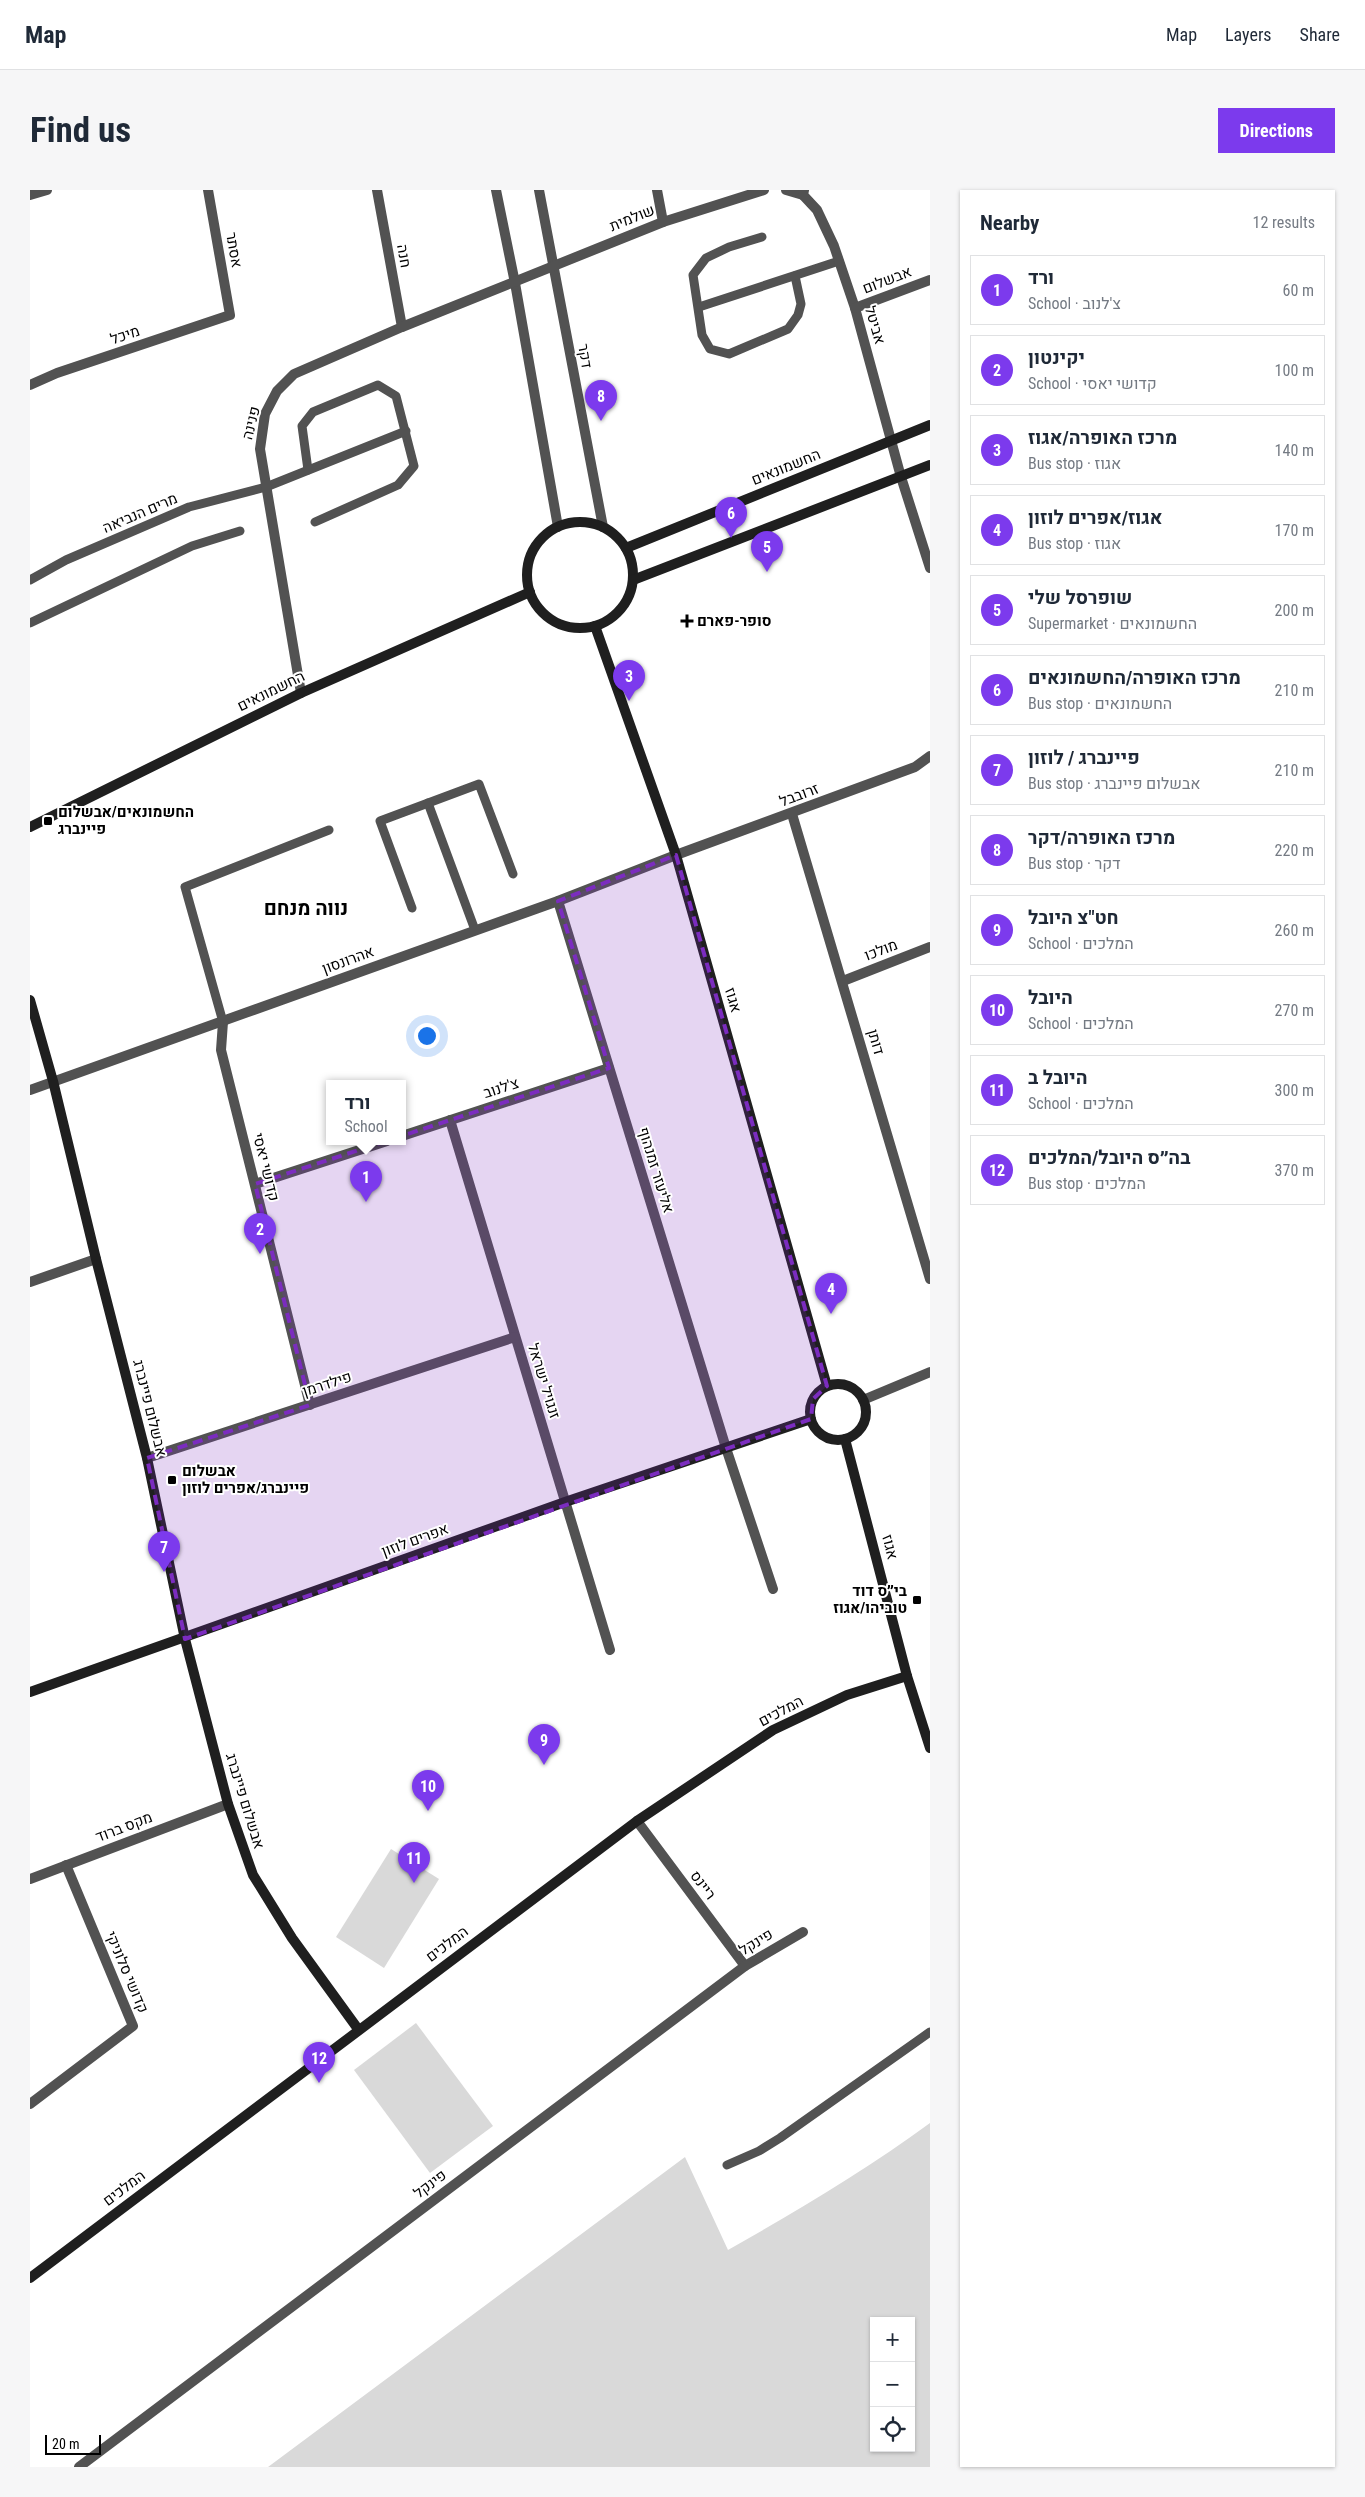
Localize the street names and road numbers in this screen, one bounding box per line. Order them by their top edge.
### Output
street label: שולמית [607,201,657,235]
street label: אסתר [222,231,246,269]
street label: חנה [393,243,415,269]
street label: אבשלום [860,262,914,298]
street label: אביטל [861,304,889,346]
street label: מיכל [108,322,142,348]
street label: דקר [574,342,596,370]
street label: פנינה [238,405,264,441]
street label: החשמונאים [749,445,823,489]
street label: מרים הנביאה [100,489,180,537]
street label: החשמונאים [234,667,308,715]
street label: זרובבל [777,780,821,810]
street label: מולכו [862,935,900,965]
street label: אהרונסון [320,942,376,978]
street label: אגוז [721,985,745,1015]
street label: דותן [864,1027,888,1057]
street label: צ'לנוב [481,1074,521,1102]
street label: אליעזר זמנהוף [634,1125,678,1215]
street label: קדושי יאסי [249,1131,283,1203]
street label: זנגויל ישראל [524,1341,564,1421]
street label: אבשלום פיינברג [129,1358,171,1458]
street label: פילדרמן [300,1368,354,1400]
street label: אפרים לוזון [379,1520,451,1560]
street label: אגוז [878,1533,902,1561]
street label: המלכים [756,1692,806,1730]
street label: אבשלום פיינברג [222,1751,268,1851]
street label: מקס ברוד [93,1808,155,1846]
street label: ריינס [686,1867,720,1903]
street label: המלכים [422,1922,472,1966]
street label: פינקל [736,1925,776,1959]
street label: קדושי סלוניקי [102,1928,152,2016]
street label: המלכים [99,2166,149,2210]
street label: פינקל [410,2166,450,2202]

